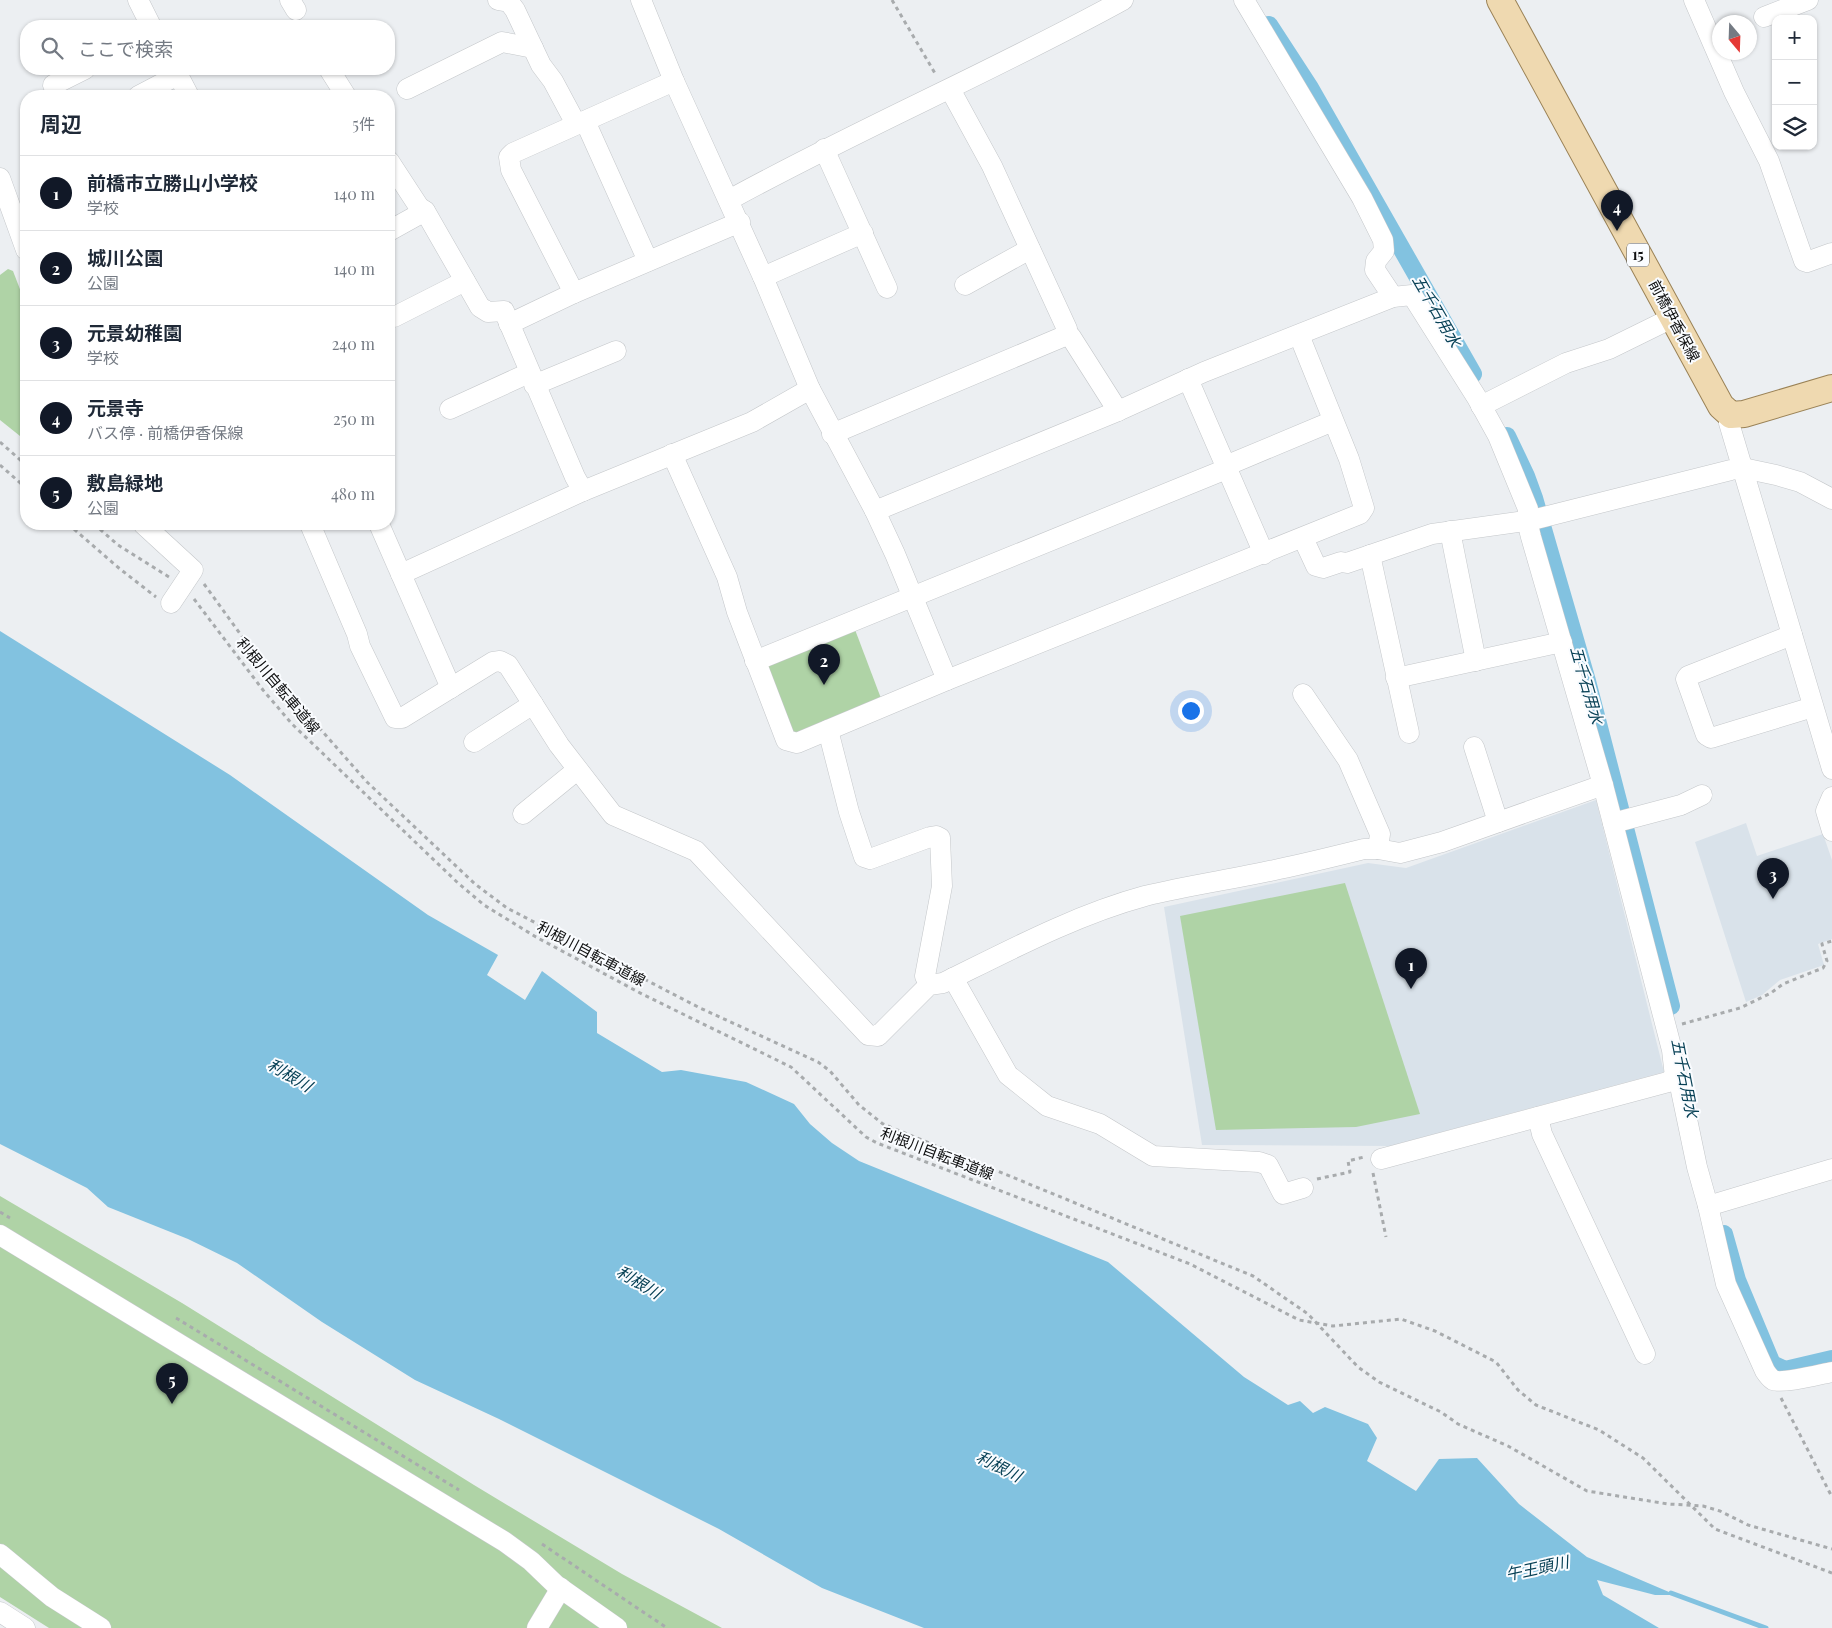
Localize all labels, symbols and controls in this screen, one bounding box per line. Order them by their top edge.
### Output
north arrow [1712,15,1757,60]
map controls [1772,15,1817,150]
button: + [1772,15,1817,60]
search box [20,20,395,75]
icon: search [38,34,66,62]
text: ここで検索 [78,35,173,61]
button: − [1772,60,1817,105]
button: layers [1772,105,1817,150]
text: 周辺 [40,109,82,137]
text: 5件 [352,113,375,134]
text: 前橋市立勝山小学校 [87,169,258,195]
text: 1 [53,183,59,204]
text: 140 m [333,183,375,204]
pin: 4 [1601,190,1633,231]
text: 学校 [87,197,119,218]
text: 城川公園 [87,244,163,270]
road number: 15 [1627,244,1649,266]
text: 2 [52,258,60,279]
text: 140 m [333,258,375,279]
water label: 五千石用水 [1408,271,1468,352]
text: 公園 [87,272,119,293]
street label: 前橋伊香保線 [1645,276,1705,365]
text: 元景幼稚園 [87,319,182,345]
text: 3 [52,333,60,354]
text: 240 m [332,333,375,354]
text: 学校 [87,347,119,368]
text: 元景寺 [87,394,144,420]
text: 4 [52,408,60,429]
text: 250 m [333,408,375,429]
text: バス停 · 前橋伊香保線 [87,422,243,443]
text: 敷島緑地 [87,469,163,495]
text: 5 [52,483,60,504]
text: 480 m [331,483,375,504]
text: 公園 [87,497,119,518]
street label: 利根川自転車道線 [233,633,325,738]
pin: 2 [808,644,840,685]
water label: 五千石用水 [1566,644,1609,728]
your location [1178,698,1204,724]
pin: 3 [1757,858,1789,899]
street label: 利根川自転車道線 [534,916,649,990]
pin: 1 [1395,948,1427,989]
water label: 五千石用水 [1668,1037,1704,1121]
water label: 利根川 [264,1053,318,1097]
street label: 利根川自転車道線 [878,1122,997,1184]
water label: 利根川 [613,1260,667,1304]
pin: 5 [156,1363,188,1404]
water label: 利根川 [973,1445,1027,1487]
water label: 午王頭川 [1503,1550,1572,1584]

